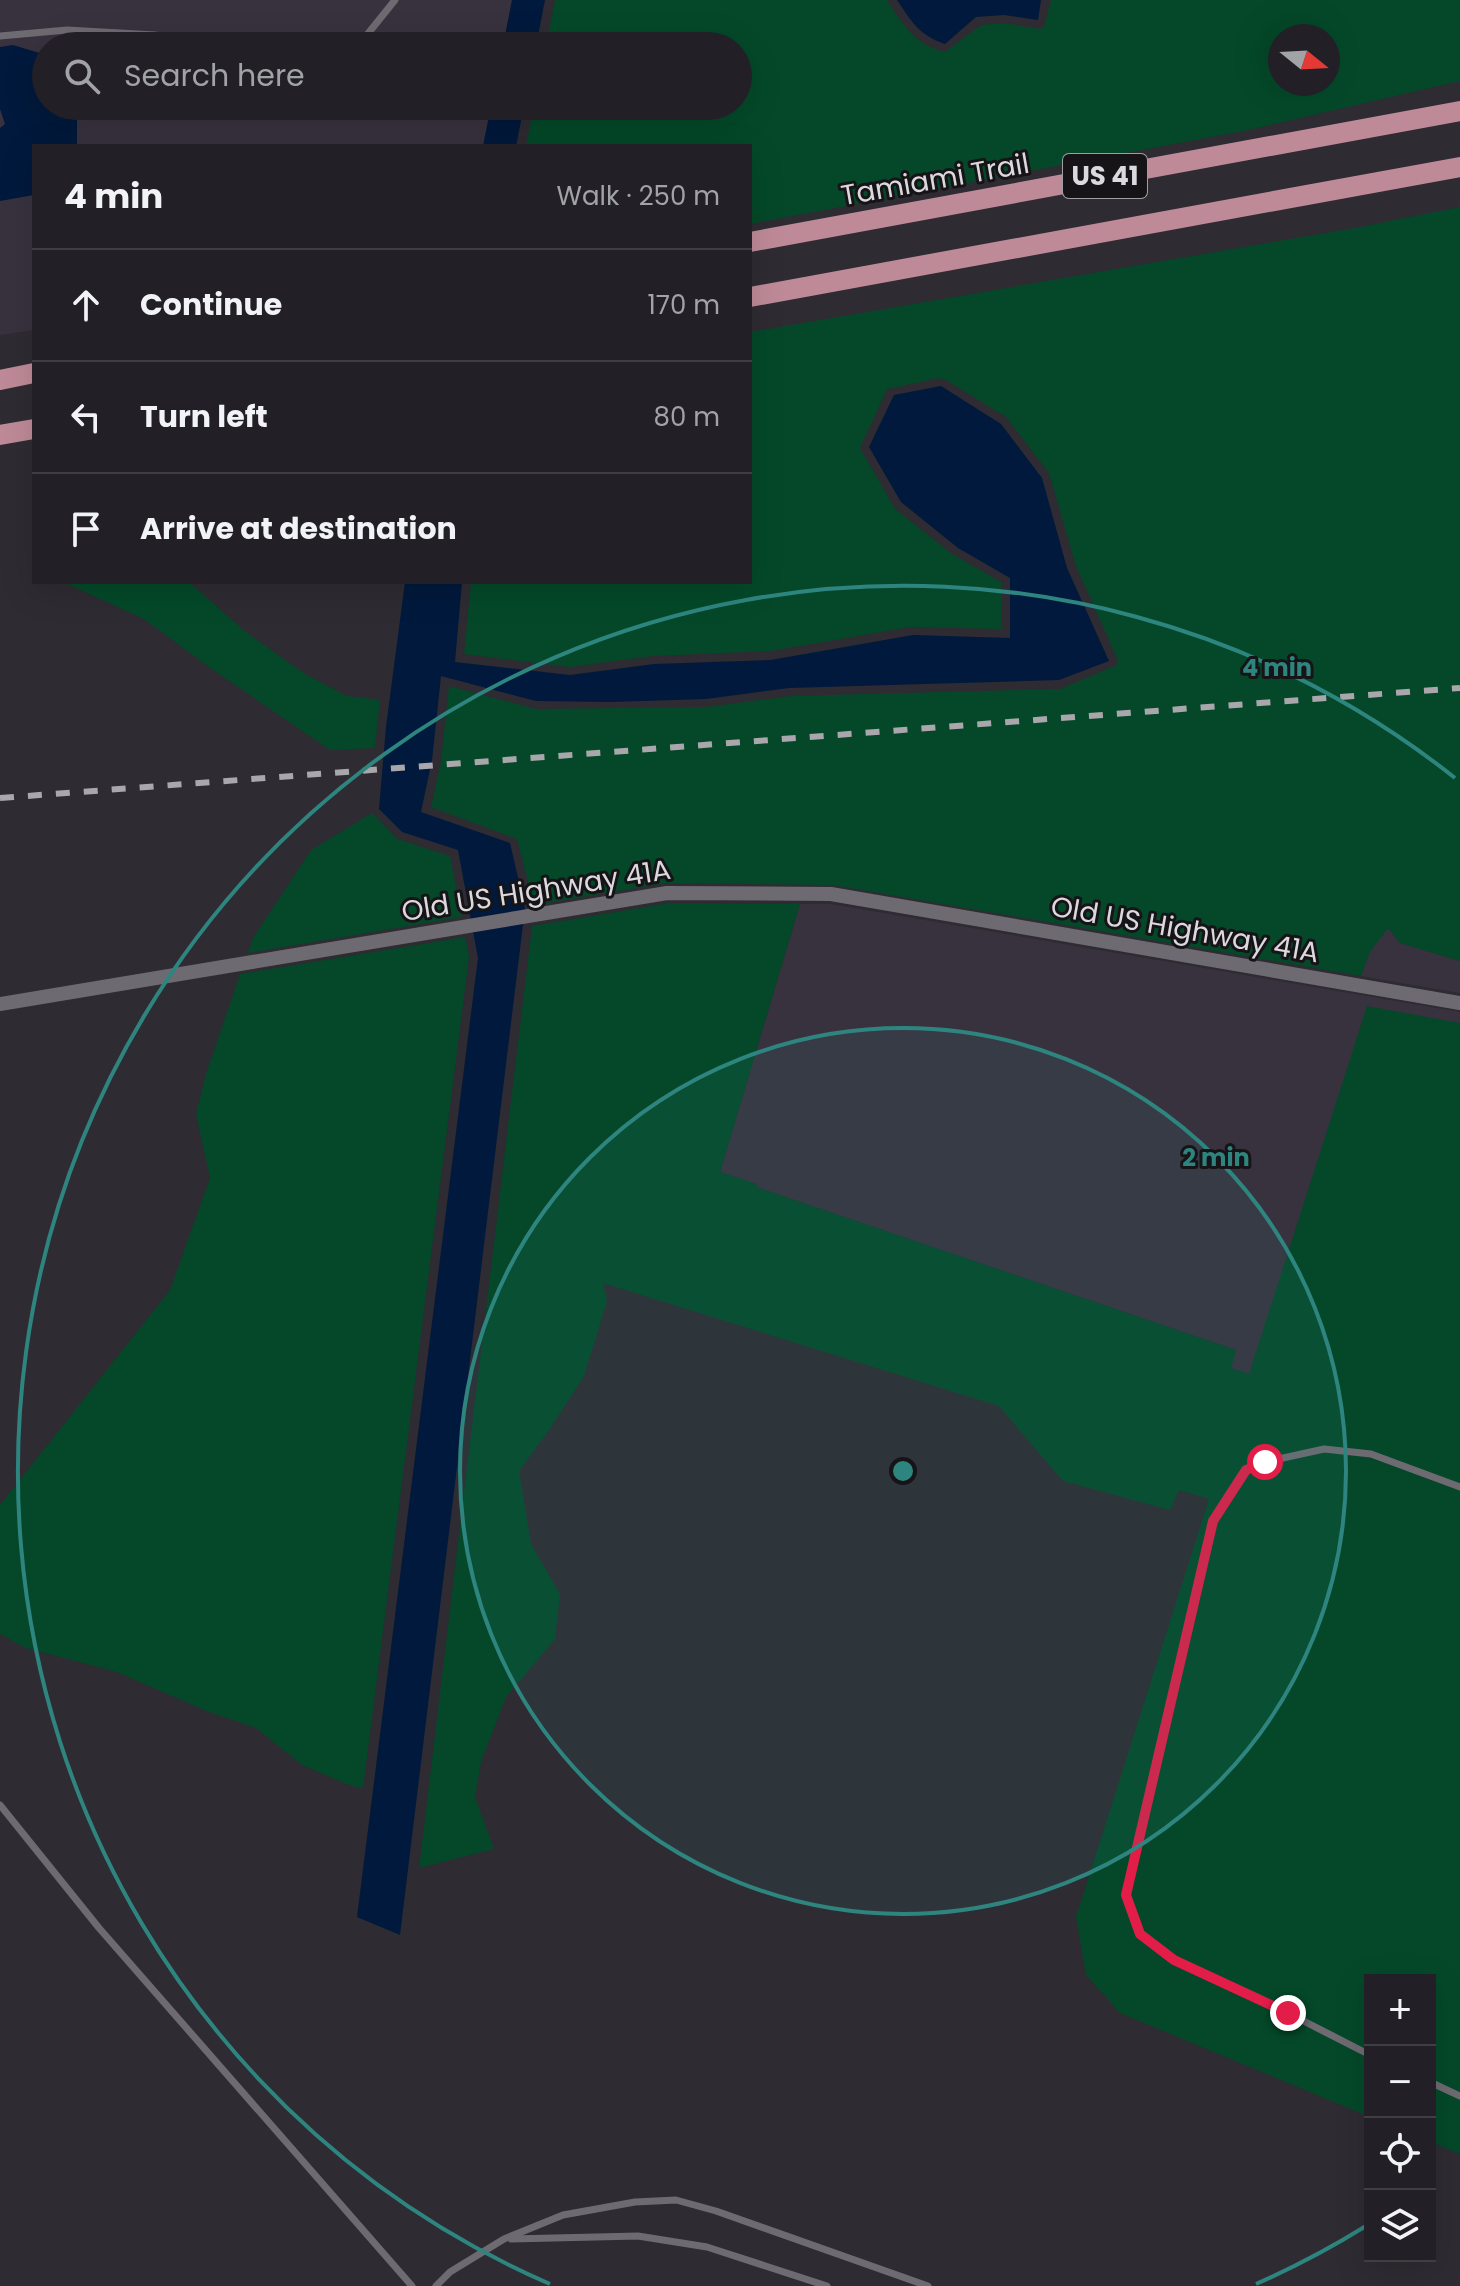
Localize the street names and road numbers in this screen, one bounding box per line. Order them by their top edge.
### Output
street label: Tamiami Trail [838,144,1032,215]
road number: US 41 [1063,154,1147,198]
street label: Old US Highway 41A [399,850,673,931]
street label: Old US Highway 41A [1048,887,1322,972]

